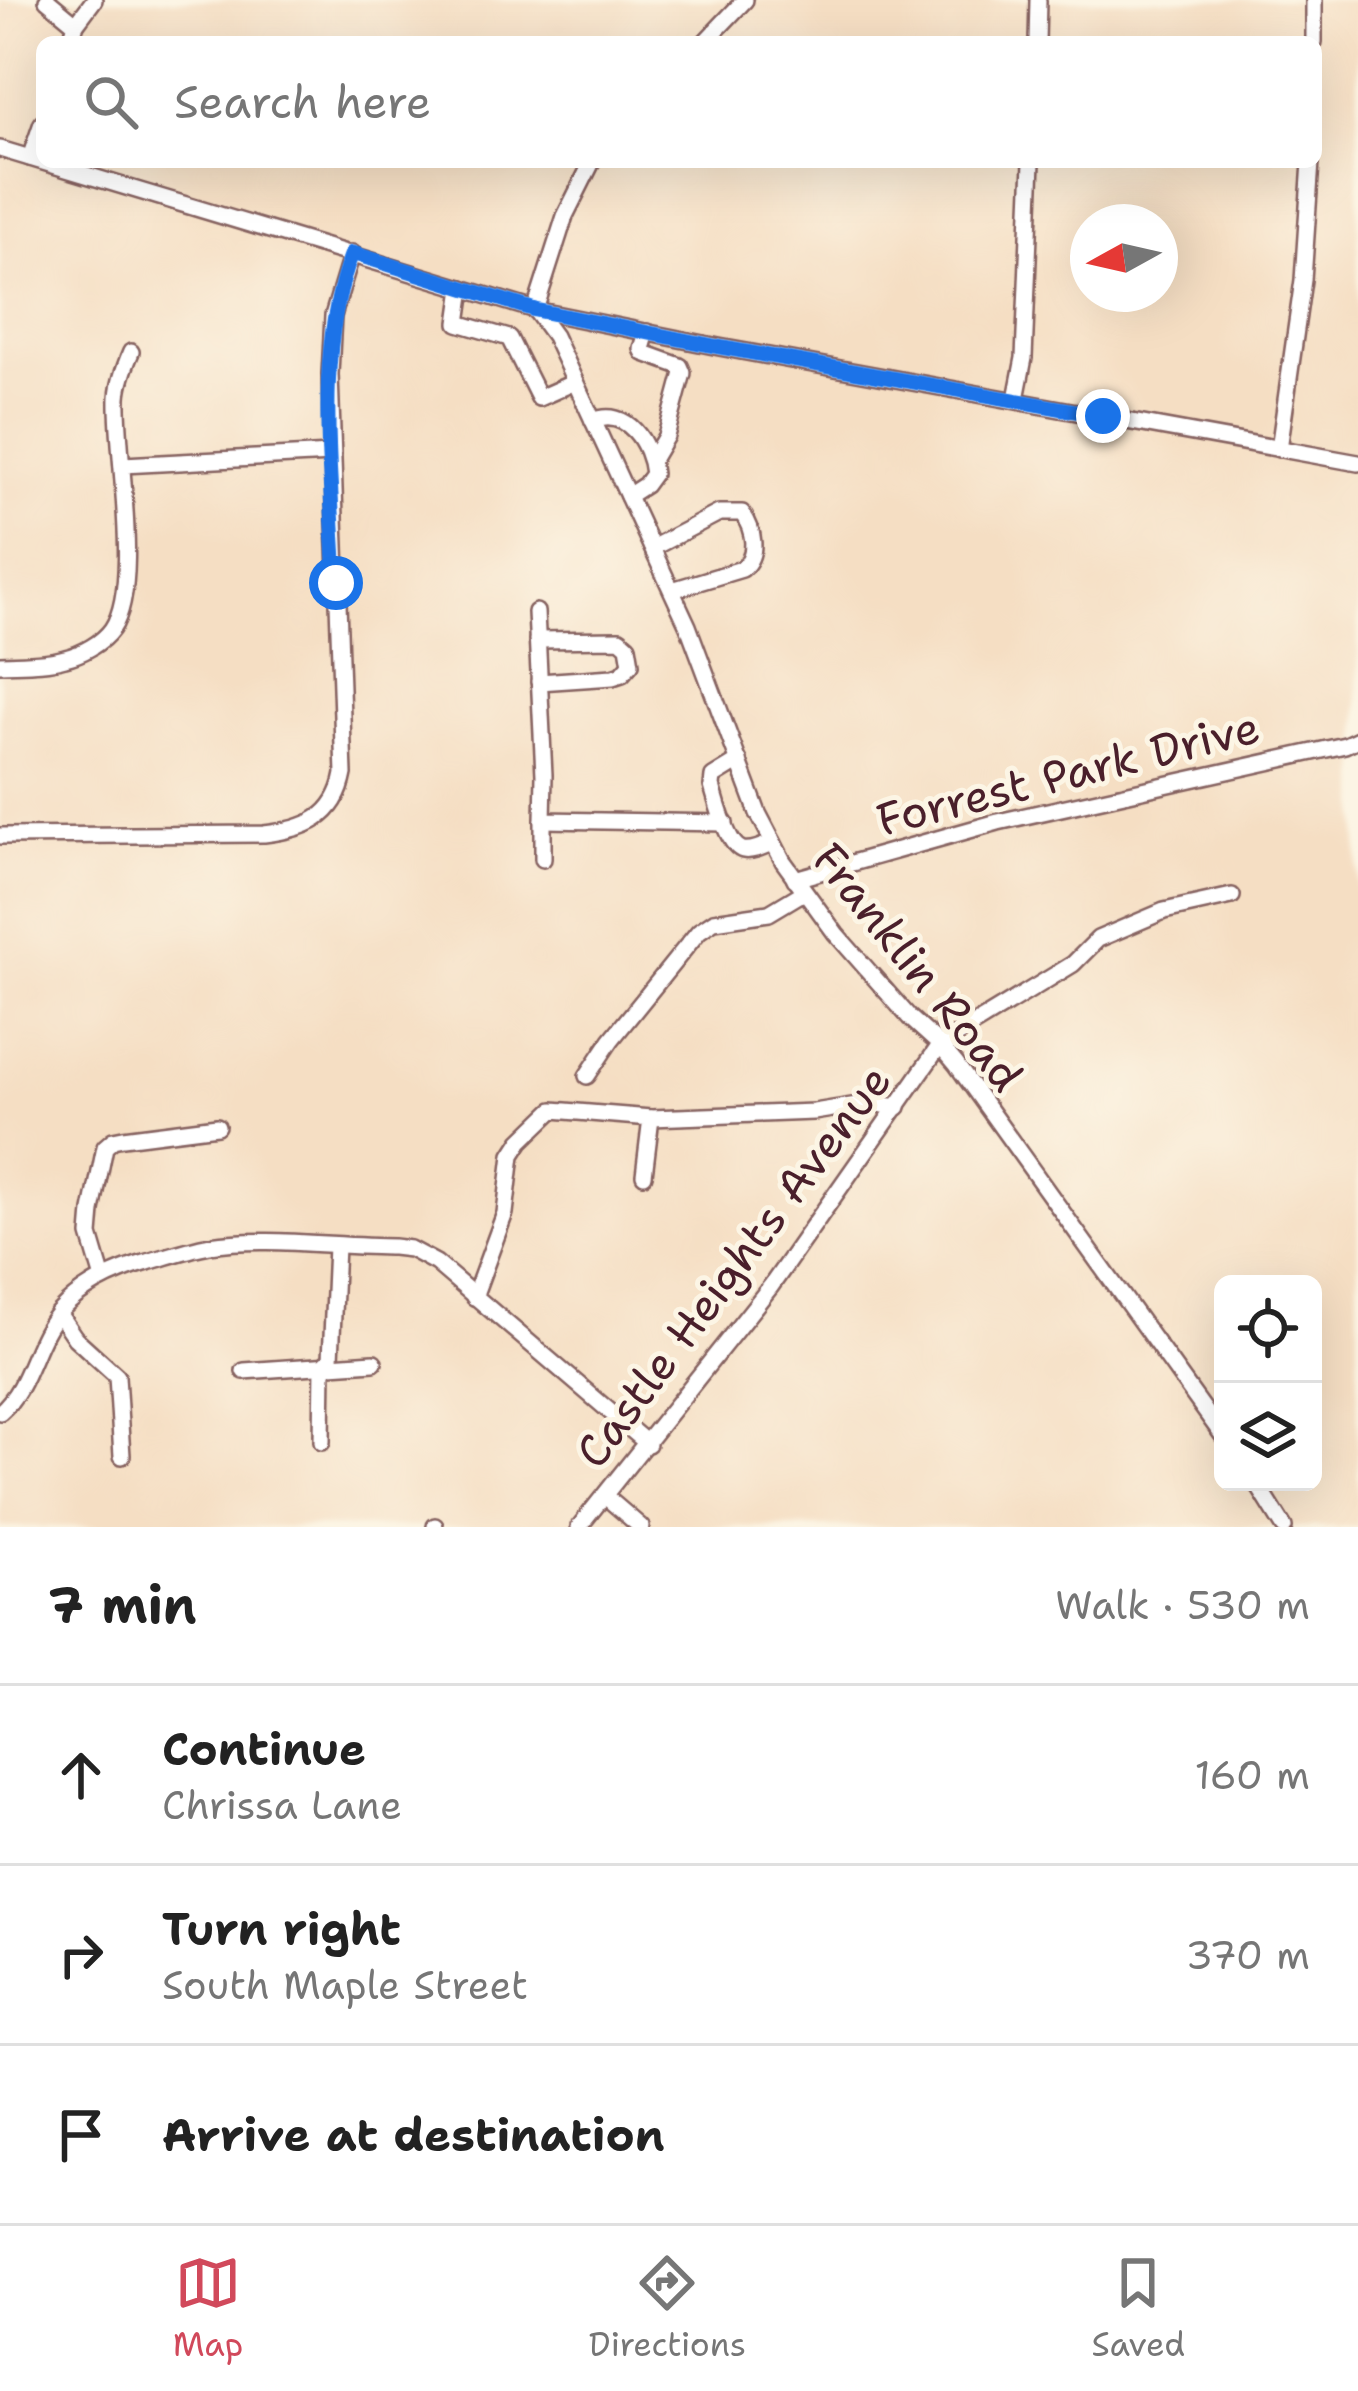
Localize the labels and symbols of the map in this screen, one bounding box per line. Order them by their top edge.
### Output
north arrow [1070,204,1178,312]
route end [1076,389,1130,443]
route start [309,556,363,610]
street label: Forrest Park Drive [870,696,1266,850]
street label: Franklin Road [799,830,1037,1104]
street label: Castle Heights Avenue [562,1052,904,1480]

